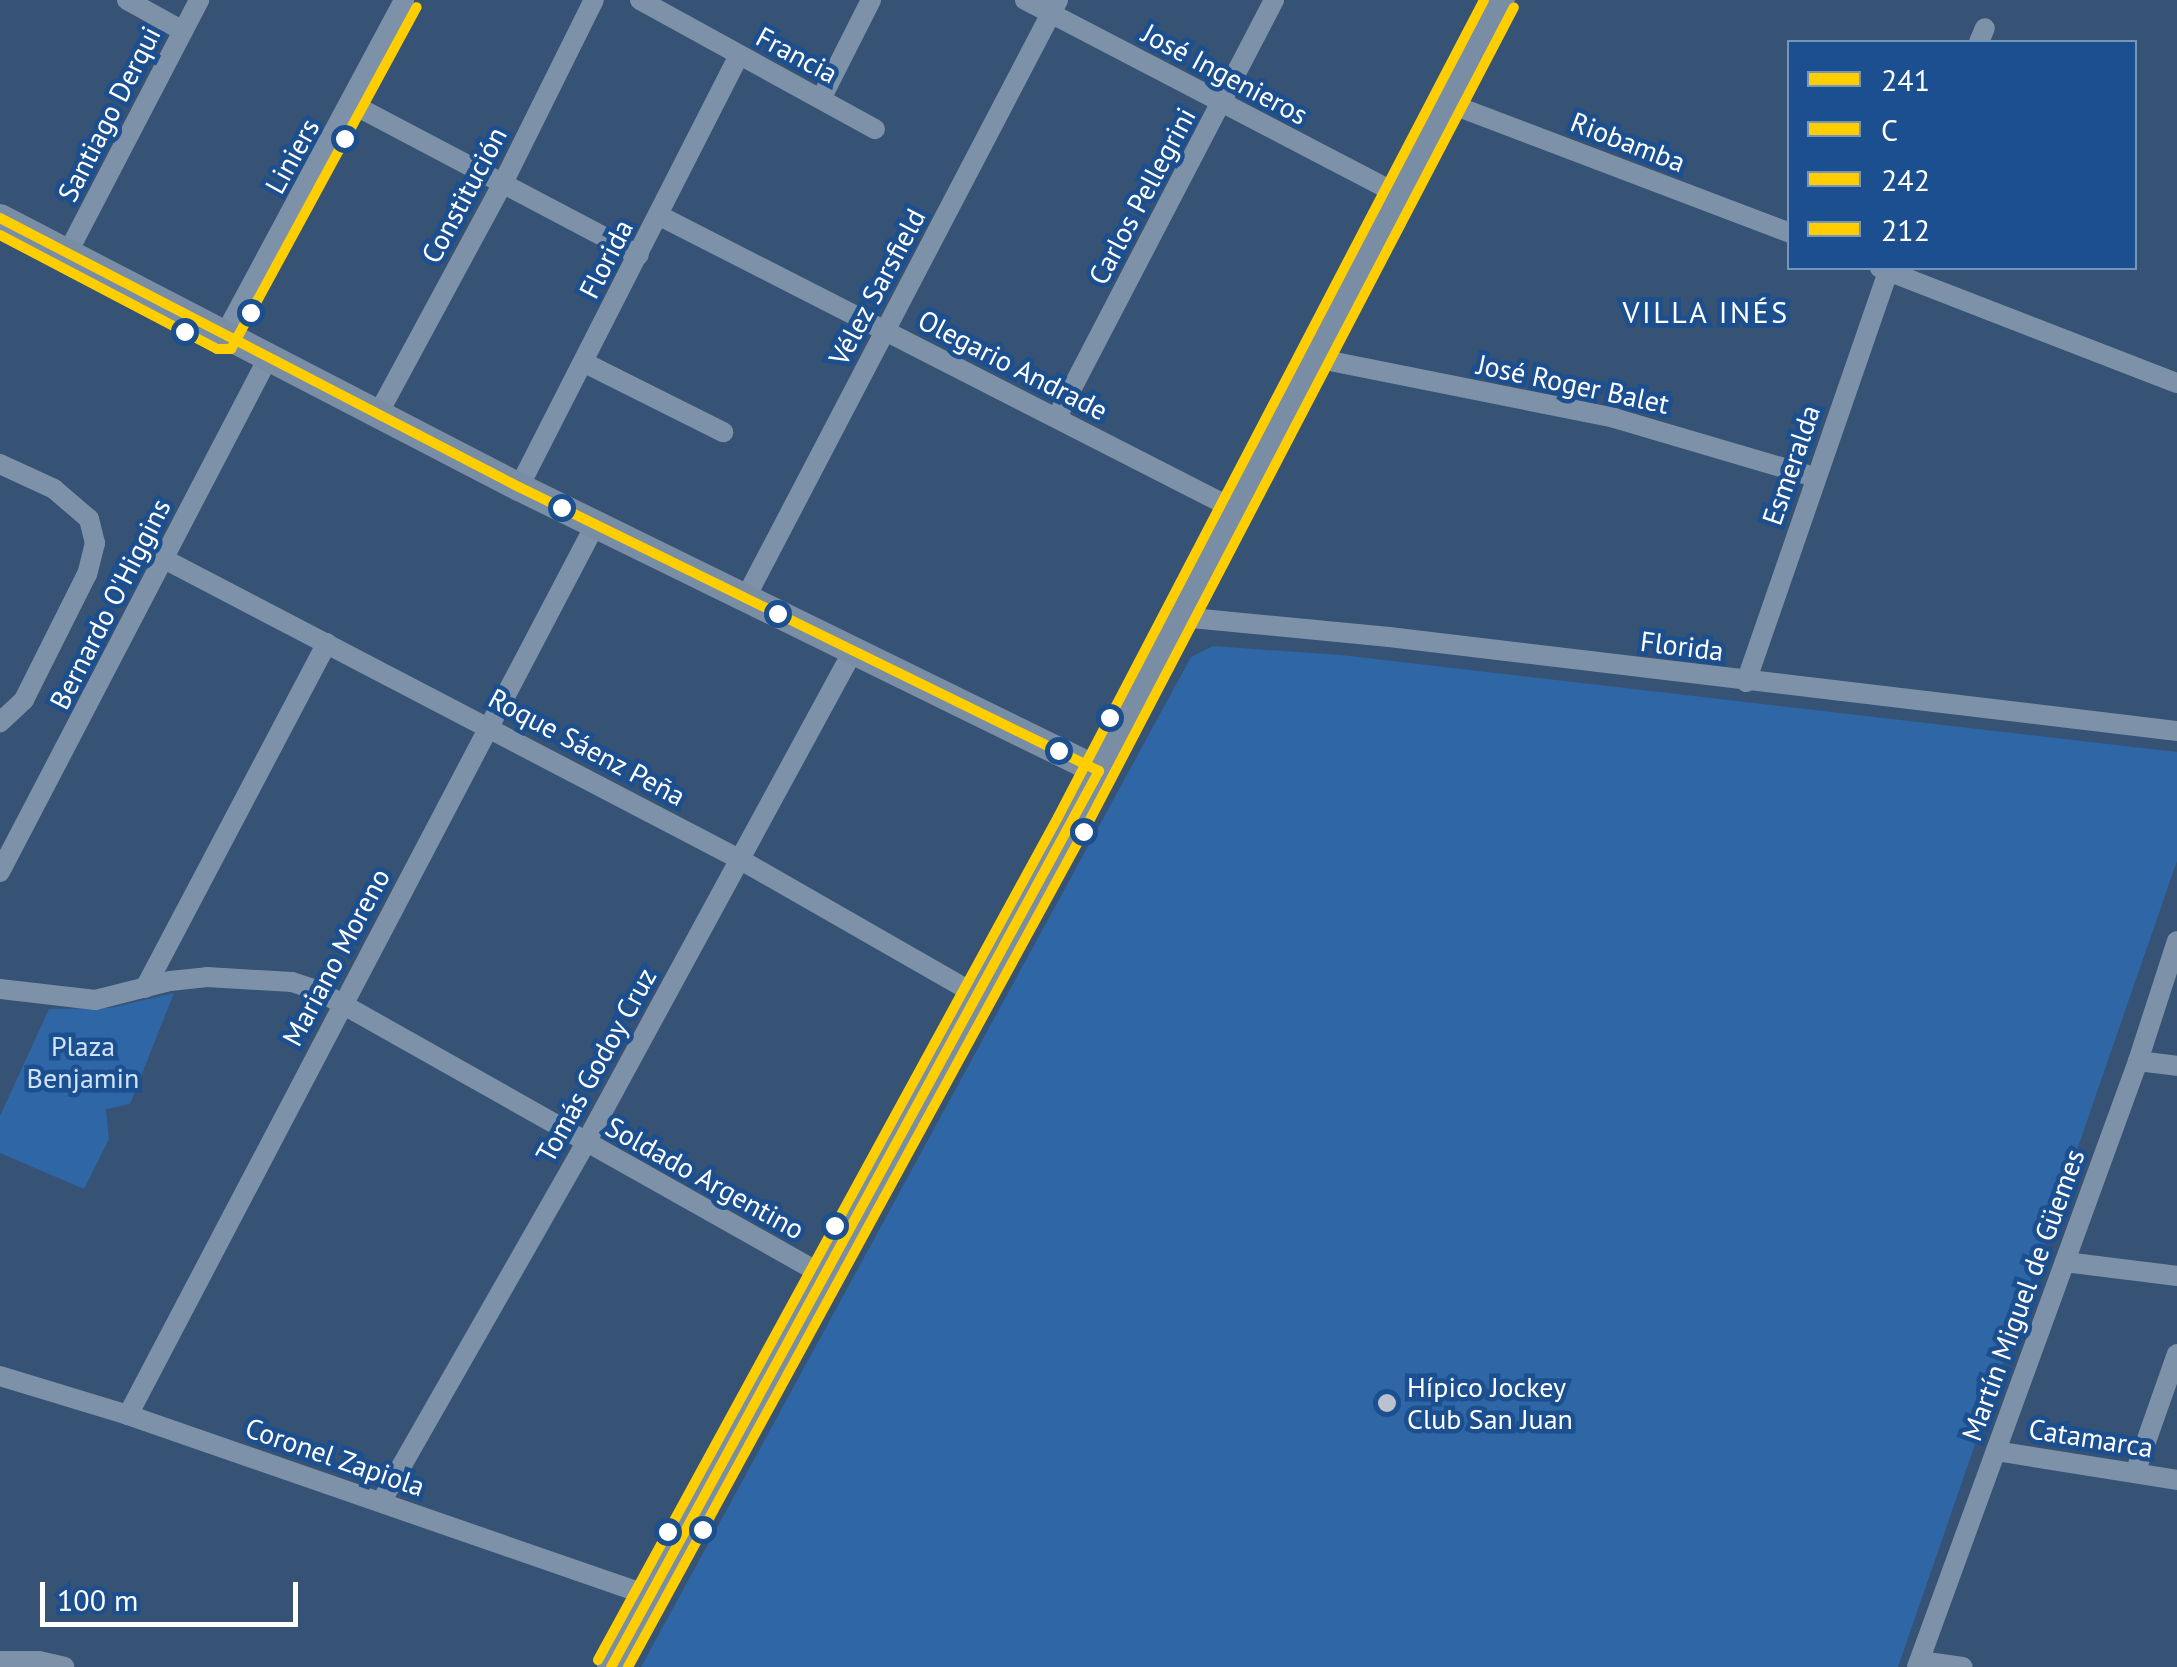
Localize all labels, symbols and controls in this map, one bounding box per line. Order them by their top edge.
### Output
street label: José Ingenieros [1136,16,1314,132]
street label: Francia [751,20,843,90]
street label: Santiago Derqui [50,21,168,207]
legend [1787,40,2137,270]
text: 241 [1881,60,1930,99]
street label: Carlos Pellegrini [1081,102,1203,290]
street label: Riobamba [1566,105,1690,179]
text: C [1881,110,1898,149]
street label: Liniers [258,113,326,199]
street label: Constitución [414,121,514,269]
unlabelled marker [335,129,355,149]
text: 242 [1881,160,1930,199]
street label: Vélez Sarsfield [822,203,932,371]
text: 212 [1881,210,1930,249]
street label: Florida [572,214,640,304]
district label: VILLA INÉS [1622,294,1790,330]
unlabelled marker [241,303,261,323]
street label: Olegario Andrade [912,303,1114,427]
unlabelled marker [175,322,195,342]
street label: José Roger Balet [1474,347,1672,421]
street label: Esmeralda [1755,401,1827,529]
street label: Bernardo O'Higgins [42,493,178,715]
unlabelled marker [552,498,572,518]
unlabelled marker [768,604,788,624]
street label: Florida [1638,624,1726,668]
street label: Roque Sáenz Peña [483,681,691,813]
unlabelled marker [1100,708,1120,728]
unlabelled marker [1049,741,1069,761]
unlabelled marker [1074,822,1094,842]
street label: Mariano Moreno [275,863,397,1051]
street label: Tomás Godoy Cruz [528,962,664,1168]
park label: Plaza Benjamin [27,1029,139,1095]
street label: Soldado Argentino [600,1109,810,1247]
street label: Martín Miguel de Güemes [1955,1145,2091,1445]
unlabelled marker [825,1216,845,1236]
place label: Hípico Jockey Club San Juan [1407,1370,1573,1436]
marker: Hípico Jockey Club San Juan [1376,1392,1398,1414]
street label: Coronel Zapiola [241,1411,429,1503]
street label: Catamarca [2026,1412,2156,1464]
unlabelled marker [693,1520,713,1540]
unlabelled marker [658,1522,678,1542]
scale bar [45,1562,302,1624]
text: 100 m [57,1580,138,1619]

